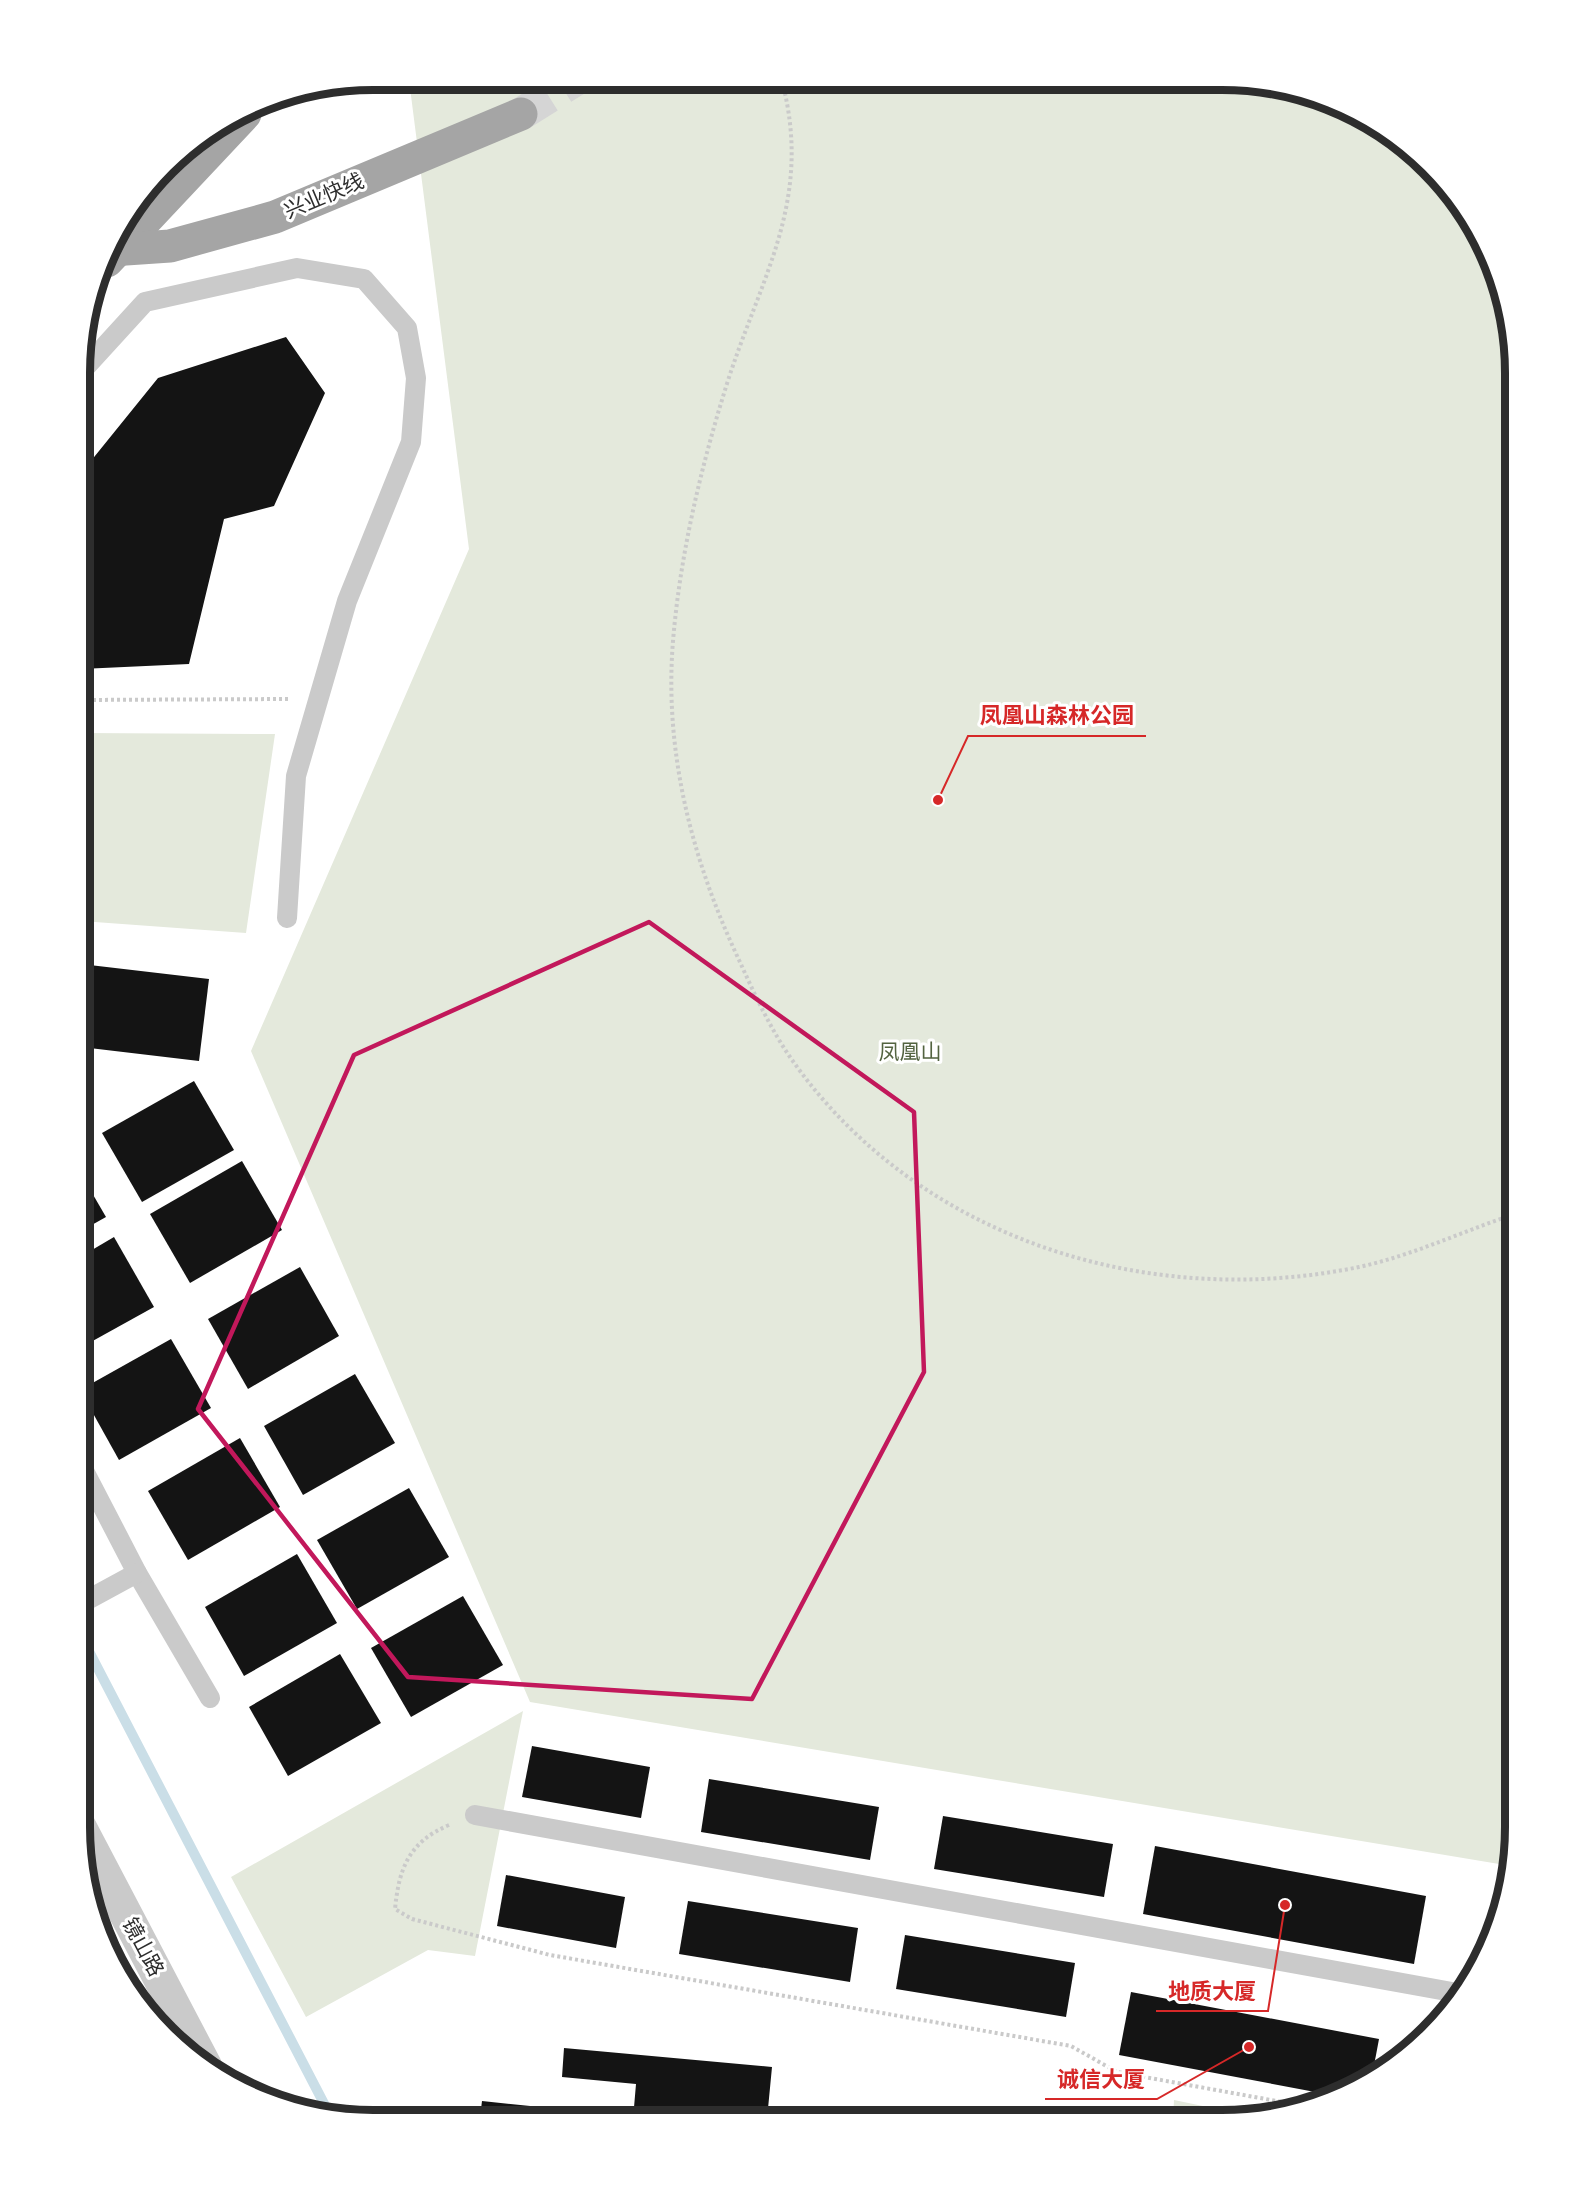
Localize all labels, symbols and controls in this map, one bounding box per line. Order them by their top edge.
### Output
street label: 兴业快线 [280,168,368,224]
callout: 凤凰山森林公园 [968,696,1146,736]
text: 凤凰山森林公园 [980,702,1134,729]
park label: 凤凰山 [879,1039,942,1065]
street label: 镜山路 [117,1913,169,1981]
callout: 地质大厦 [1156,1971,1268,2011]
text: 地质大厦 [1168,1978,1256,2005]
callout: 诚信大厦 [1045,2059,1157,2099]
text: 诚信大厦 [1057,2066,1145,2093]

